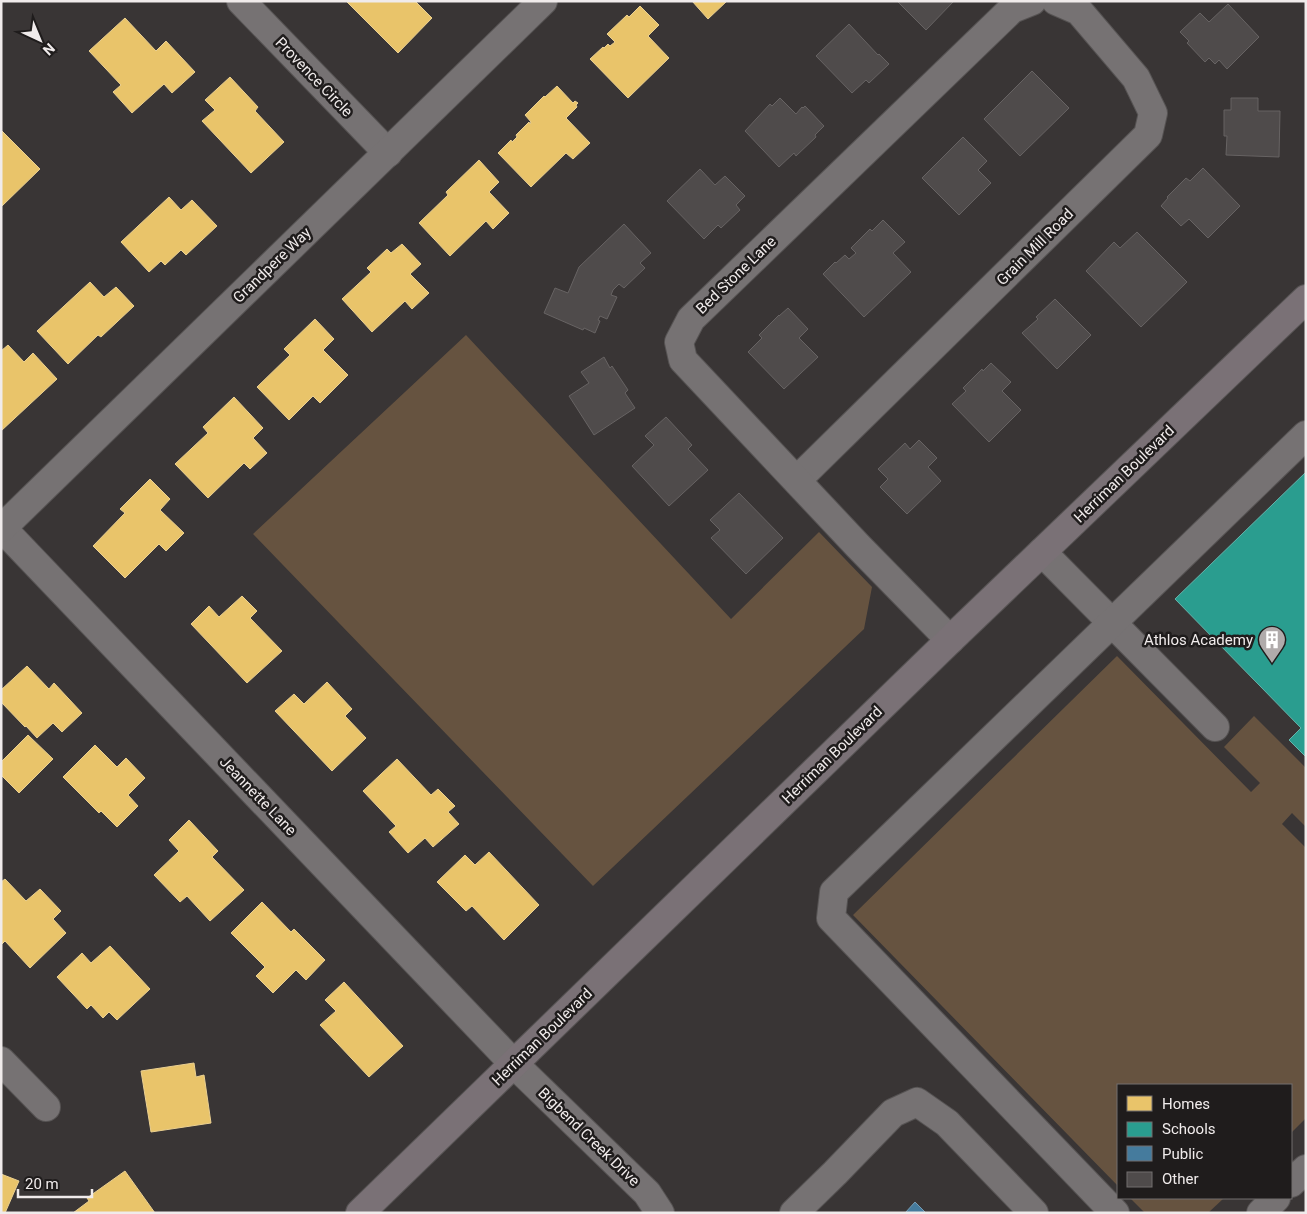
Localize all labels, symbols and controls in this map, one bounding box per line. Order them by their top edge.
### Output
north arrow [15,15,65,65]
street label: Provence Circle [272,33,356,121]
text: N [40,40,58,59]
street label: Grain Mill Road [993,205,1077,289]
street label: Grandpere Way [229,223,315,307]
street label: Bed Stone Lane [692,232,780,318]
street label: Herriman Boulevard [1070,422,1178,526]
building icon: Athlos Academy [1257,625,1287,664]
place label: Athlos Academy [1144,631,1253,649]
street label: Herriman Boulevard [778,703,886,807]
street label: Jeannette Lane [216,753,300,839]
street label: Herriman Boulevard [488,985,596,1089]
street label: Bigbend Creek Drive [535,1084,643,1190]
legend [1117,1084,1292,1199]
text: Homes [1162,1095,1210,1113]
text: Schools [1162,1120,1216,1138]
text: Public [1162,1145,1203,1163]
scale bar [18,1166,91,1198]
text: Other [1162,1170,1199,1188]
text: 20 m [25,1175,59,1193]

